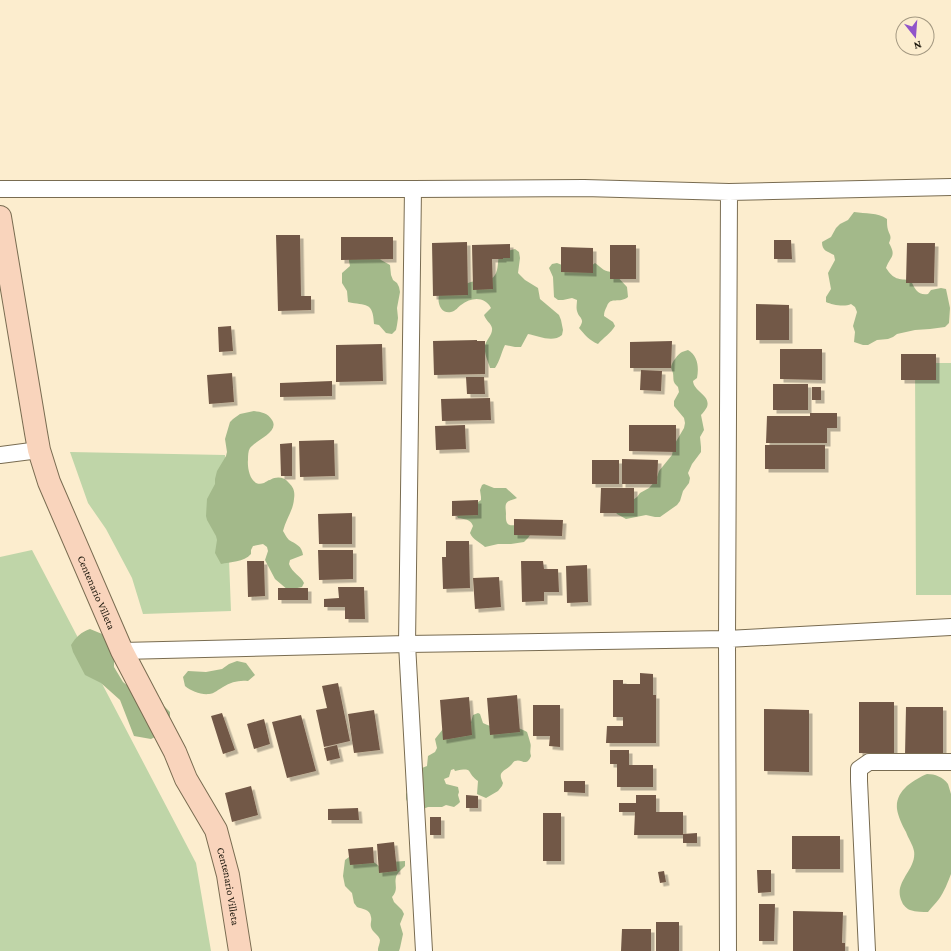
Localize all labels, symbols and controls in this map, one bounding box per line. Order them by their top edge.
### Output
north arrow [895,16,935,56]
text: N [912,39,923,53]
street label: Centenario Villeta [75,554,118,631]
street label: Centenario Villeta [215,846,242,926]

